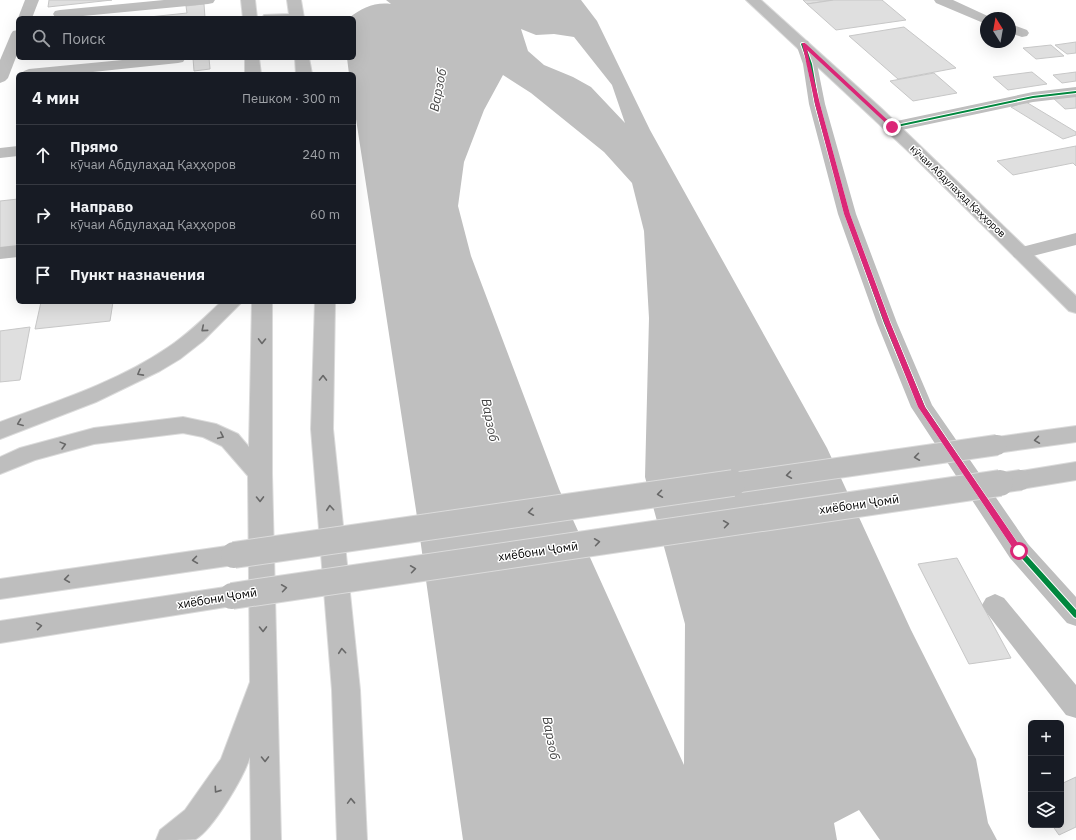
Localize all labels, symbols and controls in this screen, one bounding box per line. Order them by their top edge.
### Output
north arrow [980,12,1016,48]
search box [16,16,356,60]
icon: search [30,27,52,49]
text: Поиск [62,29,105,48]
water label: Варзоб [425,66,451,113]
text: 4 мин [32,87,79,109]
text: Пешком · 300 m [242,90,340,107]
route end [883,118,901,136]
text: Прямо [70,137,118,156]
street label: кӯчаи Абдулаҳад Қаҳҳоров [908,142,1008,240]
icon: ahead [32,144,54,166]
text: 240 m [302,146,340,163]
text: кӯчаи Абдулаҳад Қаҳҳоров [70,156,236,173]
text: Направо [70,197,133,216]
icon: right [32,204,54,226]
text: 60 m [310,206,340,223]
text: кӯчаи Абдулаҳад Қаҳҳоров [70,216,236,233]
icon: arrive [32,264,54,286]
text: Пункт назначения [70,265,205,284]
one-way arrow [201,324,209,331]
one-way arrow [258,338,266,344]
one-way arrow [136,369,144,376]
one-way arrow [319,375,327,381]
water label: Варзоб [477,397,503,444]
one-way arrow [16,419,23,427]
one-way arrow [217,431,224,439]
one-way arrow [1034,435,1040,444]
one-way arrow [59,441,66,450]
one-way arrow [914,452,920,461]
one-way arrow [786,470,792,479]
one-way arrow [657,489,663,498]
street label: хиёбони Ҷомӣ [818,491,900,517]
one-way arrow [256,496,264,502]
one-way arrow [325,505,334,511]
one-way arrow [528,507,534,516]
one-way arrow [723,520,729,529]
street label: хиёбони Ҷомӣ [497,538,579,564]
one-way arrow [594,538,600,547]
route start [1010,542,1028,560]
one-way arrow [192,555,198,564]
one-way arrow [410,565,416,574]
one-way arrow [64,574,70,583]
street label: хиёбони Ҷомӣ [176,584,258,612]
one-way arrow [281,584,287,593]
one-way arrow [35,622,42,631]
one-way arrow [258,626,267,632]
one-way arrow [338,648,347,654]
water label: Варзоб [538,715,564,762]
map controls [1028,720,1064,828]
button: + [1028,720,1064,756]
one-way arrow [261,756,269,762]
button: − [1028,756,1064,792]
one-way arrow [215,785,222,792]
button: layers [1028,792,1064,828]
one-way arrow [346,798,355,804]

